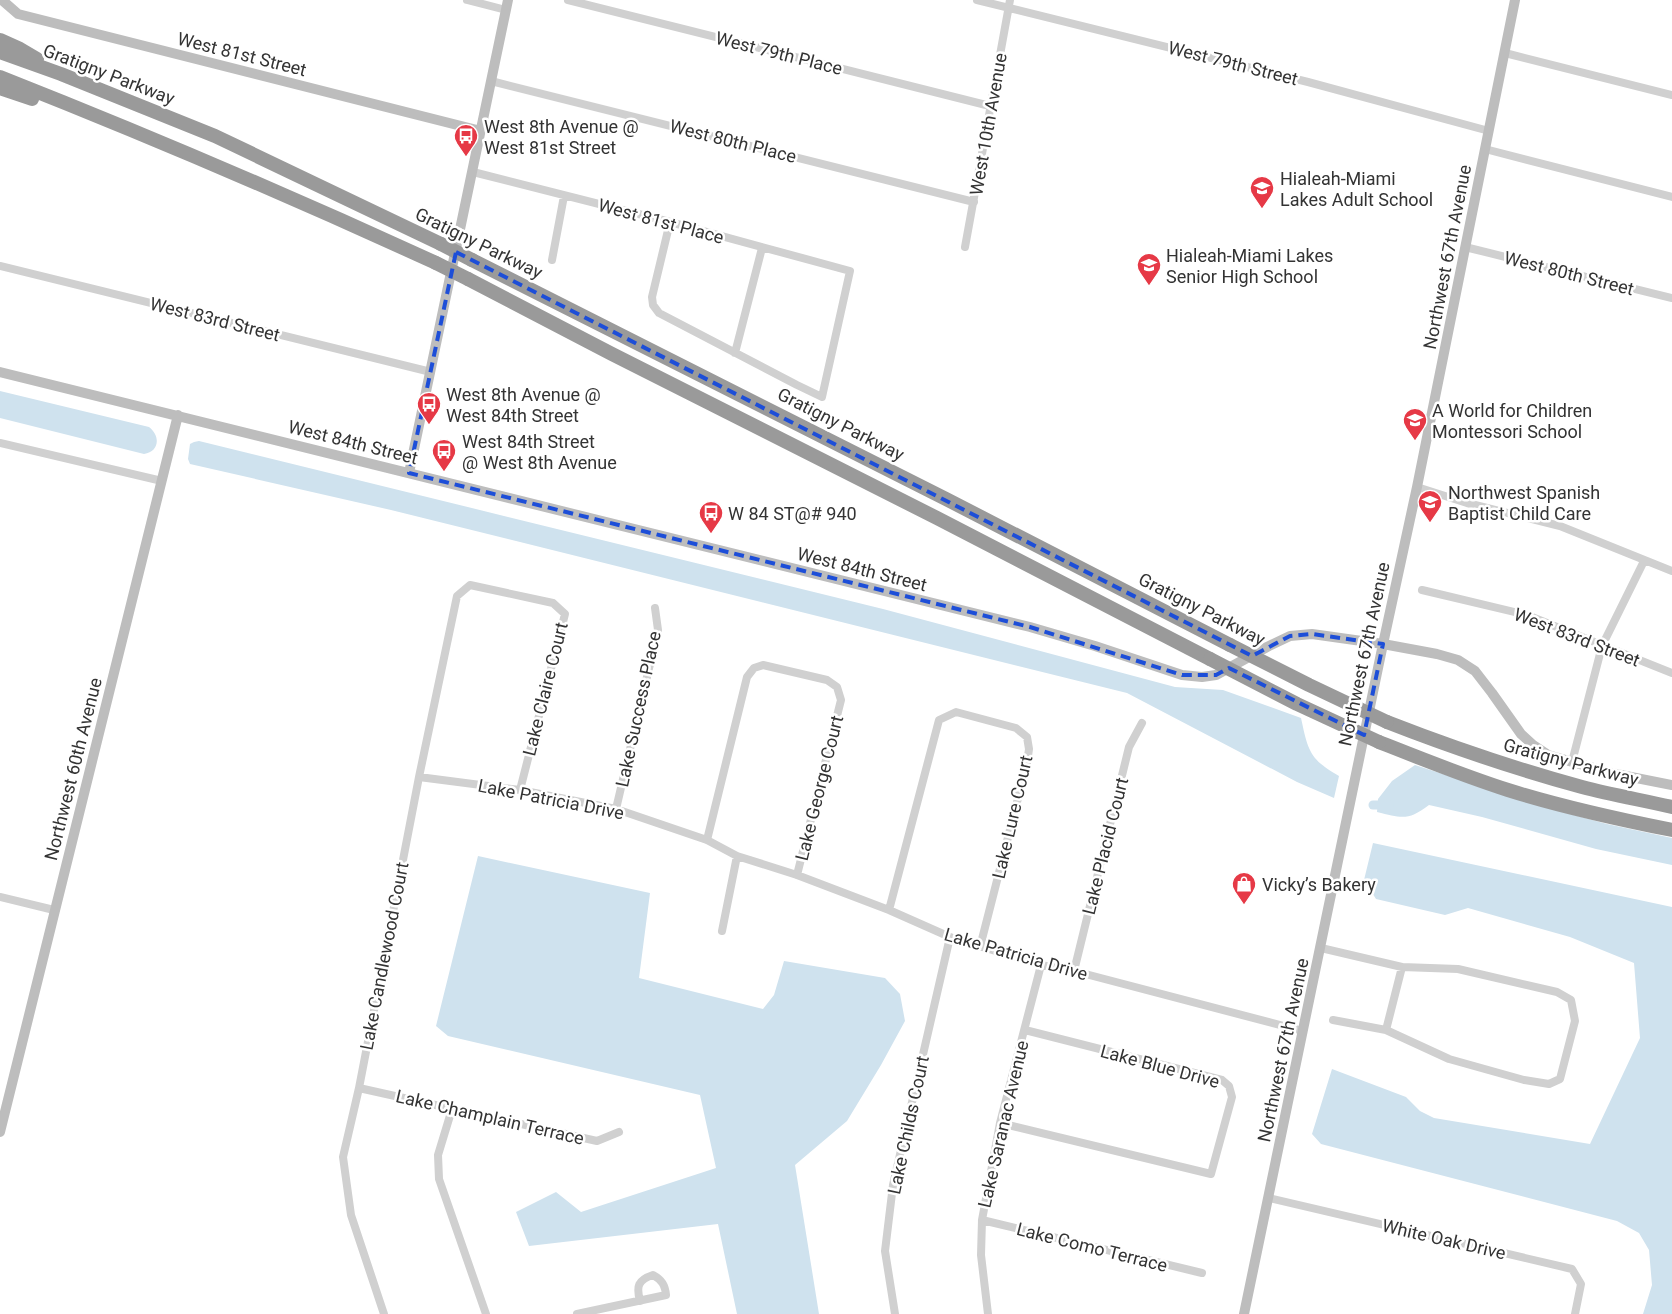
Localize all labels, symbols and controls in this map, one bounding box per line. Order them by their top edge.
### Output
street label: West 79th Place [713,27,845,79]
street label: West 81st Street [175,28,309,80]
street label: West 79th Street [1166,37,1300,89]
street label: Gratigny Parkway [40,39,178,109]
street label: West 10th Avenue [965,51,1011,197]
street label: West 80th Place [667,115,799,167]
place label: West 8th Avenue @ West 81st Street [484,116,639,158]
bus stop icon: West 8th Avenue @ West 81st Street [453,123,479,157]
street label: Northwest 67th Avenue [1419,163,1475,351]
place label: Hialeah-Miami Lakes Adult School [1280,168,1433,210]
school or university icon: Hialeah-Miami Lakes Adult School [1249,175,1275,209]
street label: West 81st Place [596,194,726,248]
street label: Gratigny Parkway [412,203,547,283]
place label: Hialeah-Miami Lakes Senior High School [1166,245,1333,287]
street label: West 80th Street [1502,247,1636,299]
school or university icon: Hialeah-Miami Lakes Senior High School [1136,252,1162,286]
street label: West 83rd Street [148,293,282,345]
street label: Gratigny Parkway [774,383,908,465]
place label: West 8th Avenue @ West 84th Street [446,384,601,426]
bus stop icon: West 8th Avenue @ West 84th Street [416,391,442,425]
place label: A World for Children Montessori School [1432,400,1592,442]
school or university icon: A World for Children Montessori School [1402,407,1428,441]
street label: West 84th Street [286,416,420,468]
place label: West 84th Street @ West 8th Avenue [462,431,617,473]
bus stop icon: West 84th Street @ West 8th Avenue [431,438,457,472]
place label: Northwest Spanish Baptist Child Care [1448,482,1600,524]
school or university icon: Northwest Spanish Baptist Child Care [1417,489,1443,523]
bus stop icon: W 84 ST@# 940 [698,500,724,534]
place label: W 84 ST@# 940 [728,503,857,524]
street label: West 84th Street [795,543,929,595]
street label: Northwest 67th Avenue [1334,560,1394,748]
street label: Gratigny Parkway [1135,568,1269,650]
street label: West 83rd Street [1511,603,1643,671]
street label: Lake Claire Court [518,620,572,758]
street label: Lake Success Place [611,629,665,789]
street label: Northwest 60th Avenue [40,675,106,863]
street label: Lake George Court [791,713,847,863]
street label: Gratigny Parkway [1501,734,1641,790]
street label: Lake Lure Court [988,753,1036,881]
street label: Lake Patricia Drive [476,775,626,823]
street label: Lake Placid Court [1078,775,1132,917]
street label: Lake Candlewood Court [355,860,413,1052]
shop icon: Vicky’s Bakery [1231,871,1257,905]
place label: Vicky’s Bakery [1262,874,1376,895]
street label: Lake Patricia Drive [942,923,1090,985]
street label: Northwest 67th Avenue [1253,956,1313,1144]
street label: Lake Saranac Avenue [974,1038,1032,1210]
street label: Lake Blue Drive [1098,1040,1222,1092]
street label: Lake Childs Court [883,1054,933,1196]
street label: Lake Champlain Terrace [394,1085,586,1149]
street label: White Oak Drive [1380,1215,1508,1263]
street label: Lake Como Terrace [1014,1218,1170,1276]

